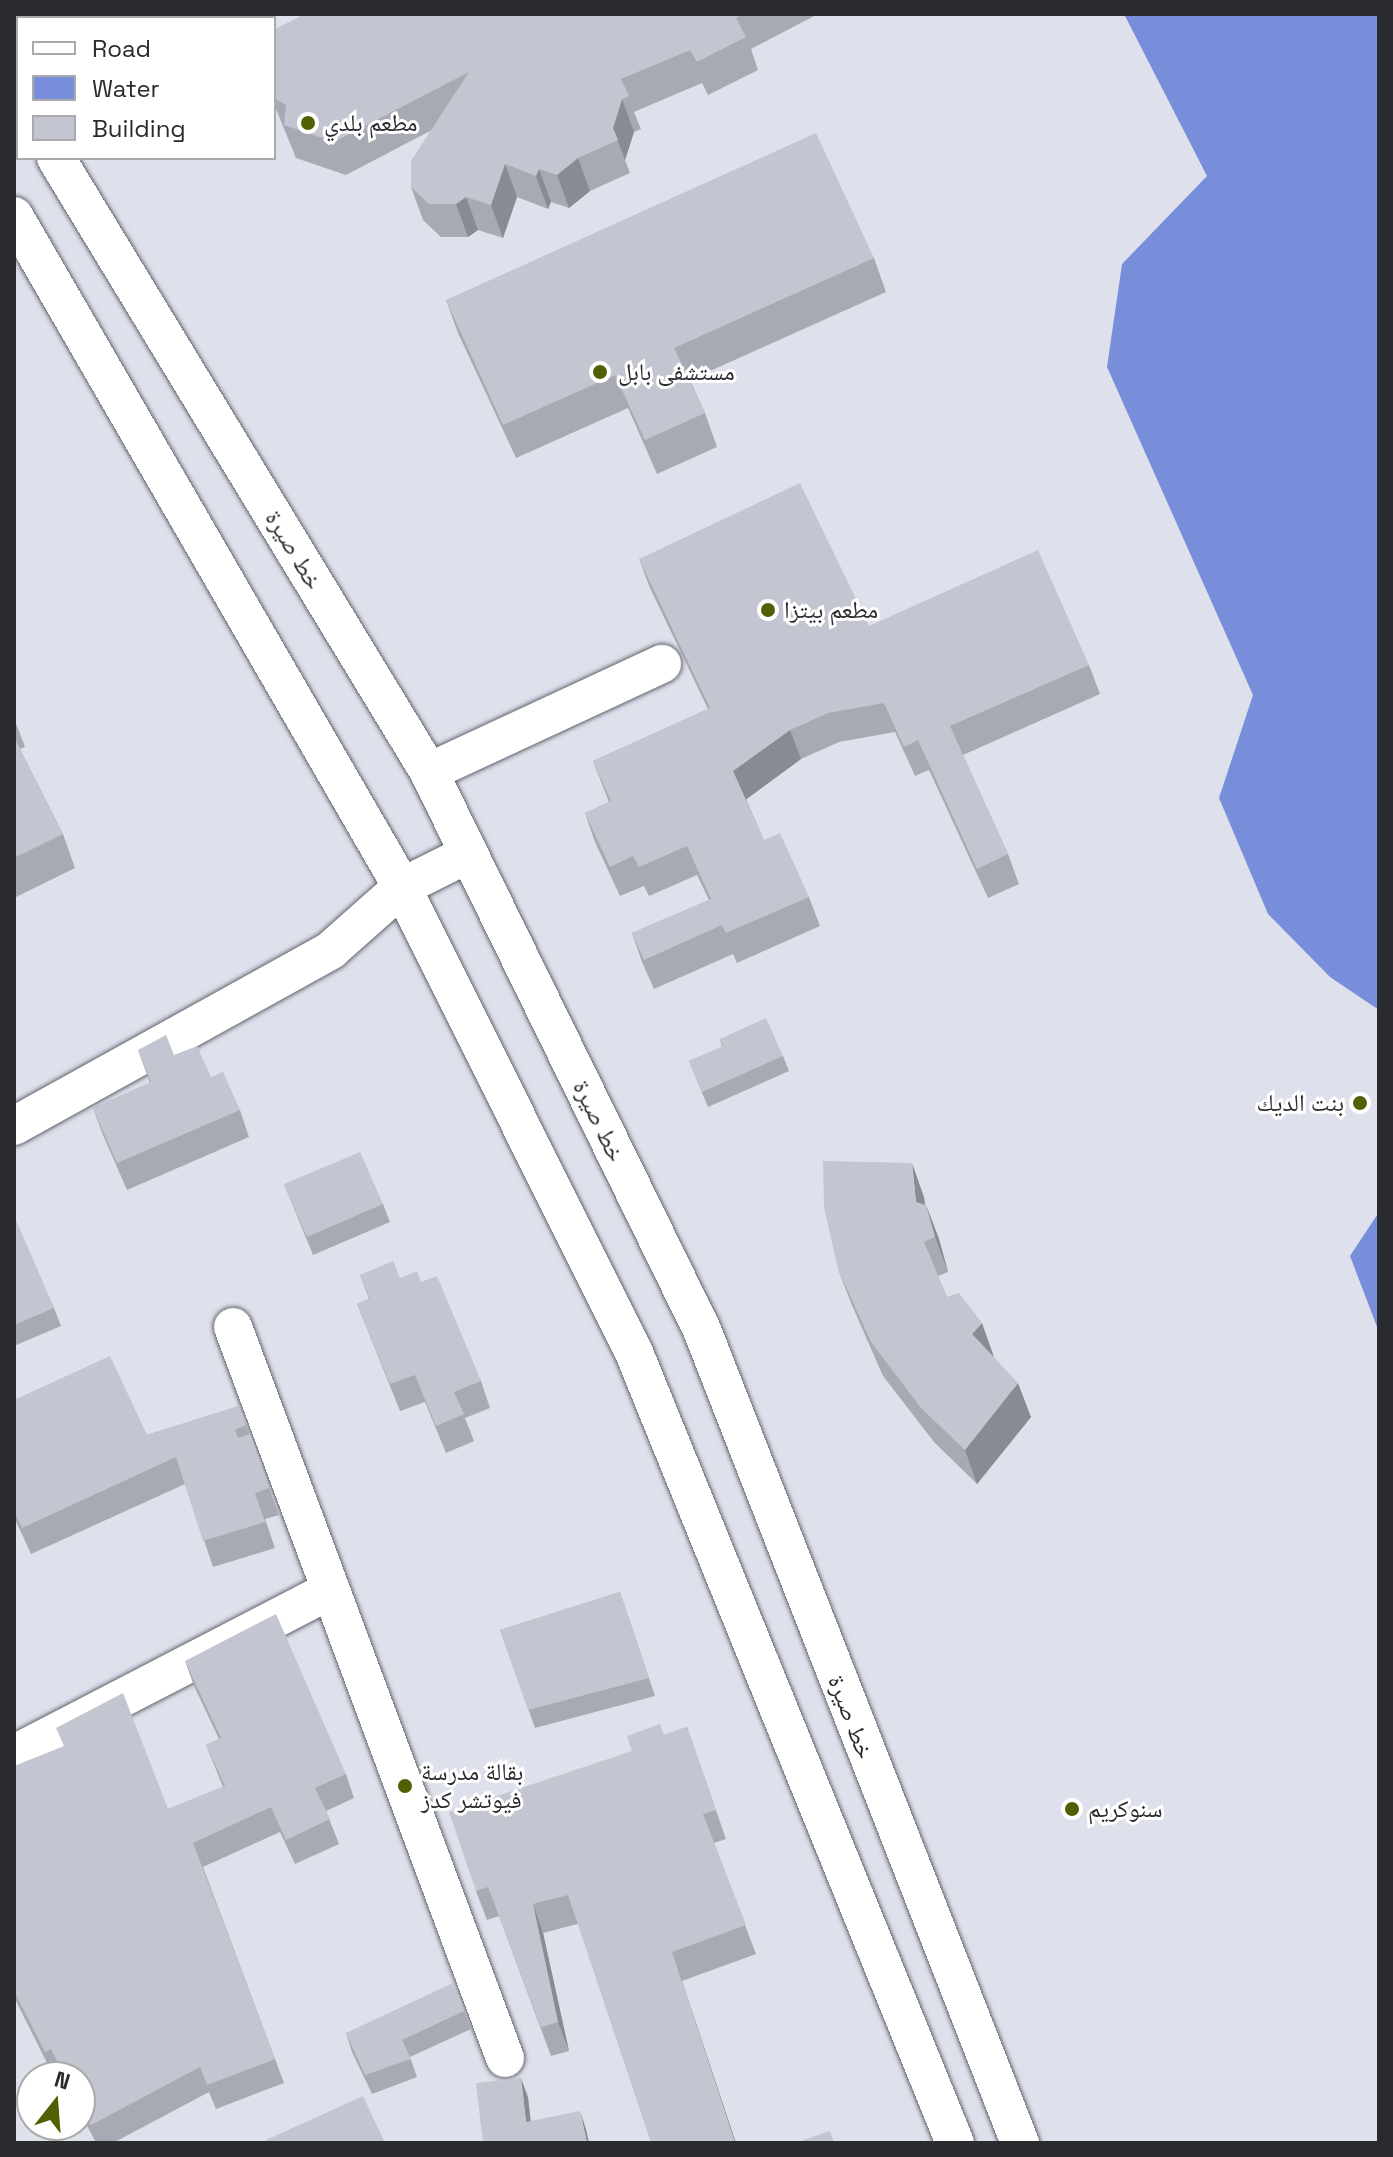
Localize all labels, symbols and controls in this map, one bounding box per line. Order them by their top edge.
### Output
legend [16,16,276,160]
text: Road [92,33,151,64]
text: Water [92,73,160,104]
place label: مطعم بلدي [324,109,418,137]
text: Building [92,113,186,144]
marker: مطعم بلدي [299,114,317,132]
place label: مستشفى بابل [618,358,735,386]
marker: مستشفى بابل [589,361,611,383]
street label: خط صيرة [259,505,329,595]
place label: مطعم بيتزا [784,596,878,624]
marker: مطعم بيتزا [759,601,777,619]
street label: خط صيرة [567,1076,631,1166]
place label: بنت الديك [1257,1089,1344,1117]
marker: بنت الديك [1351,1094,1369,1112]
street label: خط صيرة [822,1671,880,1763]
place label: بقالة مدرسة فيوتشر كدز [421,1758,523,1814]
marker: بقالة مدرسة فيوتشر كدز [396,1777,414,1795]
place label: سنوكريم [1088,1795,1163,1823]
marker: سنوكريم [1063,1800,1081,1818]
north arrow [16,2061,96,2141]
text: N [51,2064,74,2096]

